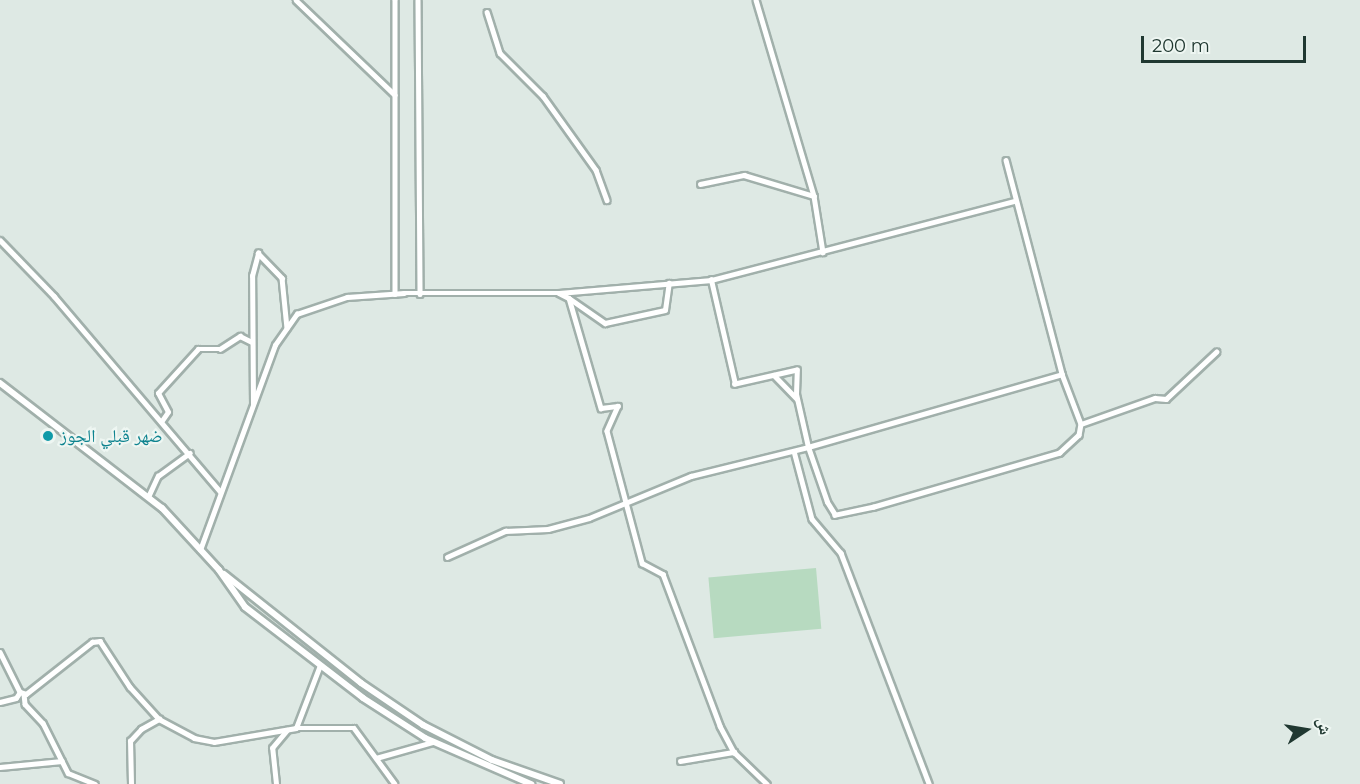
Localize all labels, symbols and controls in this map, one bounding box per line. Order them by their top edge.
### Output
scale bar [1144,24,1309,62]
text: 200 m [1152,35,1210,57]
place label: ضهر قبلي الجوز [60,425,163,447]
marker: ضهر قبلي الجوز [41,429,55,443]
north arrow [1276,700,1336,760]
text: ش [1313,716,1335,736]

